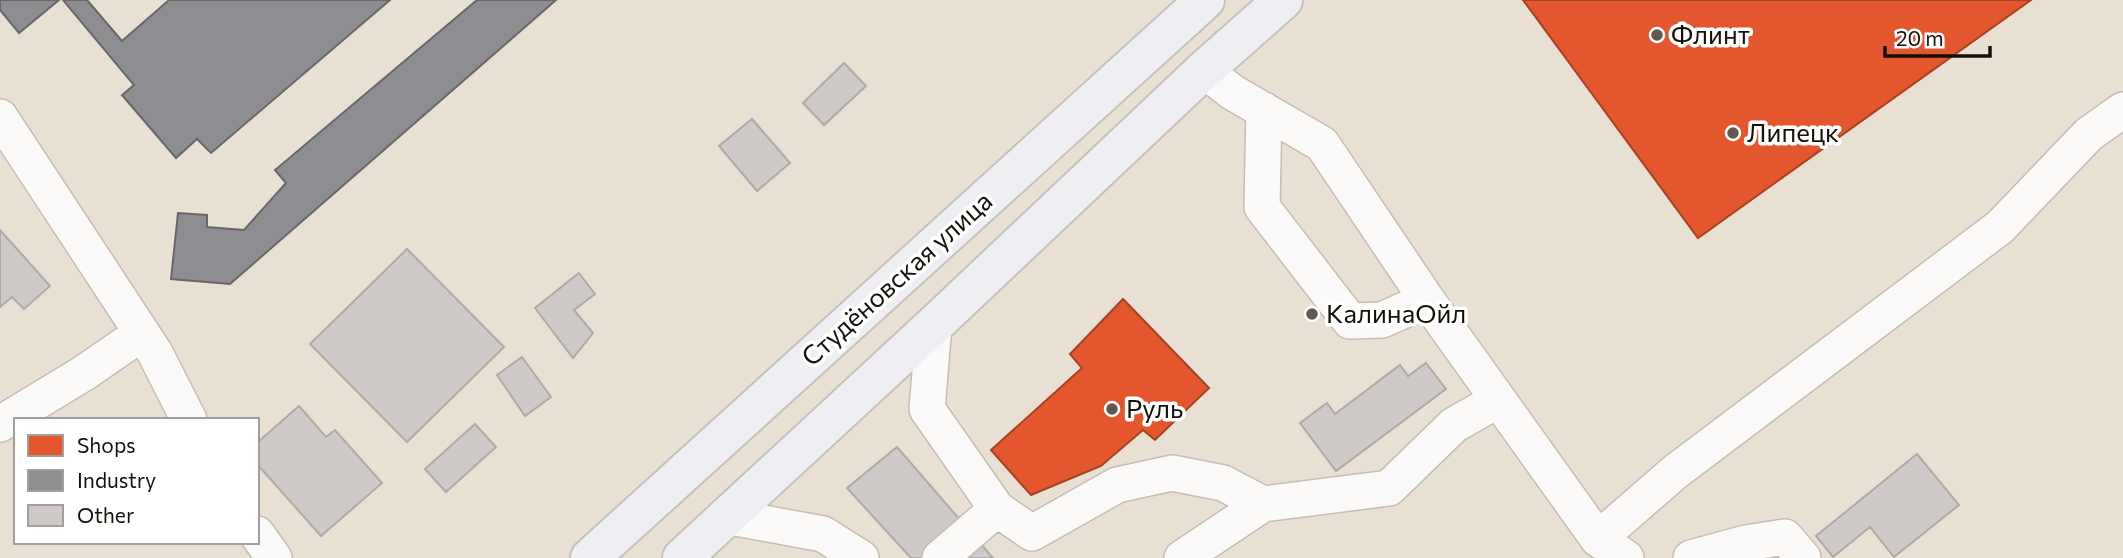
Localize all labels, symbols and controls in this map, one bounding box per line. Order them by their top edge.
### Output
scale bar [1885,14,1990,58]
place label: Флинт [1671,18,1750,49]
text: 20 m [1896,25,1944,50]
marker: Флинт [1649,27,1665,43]
place label: Липецк [1747,116,1839,147]
marker: Липецк [1725,125,1741,141]
street label: Студёновская улица [794,184,998,371]
place label: КалинаОйл [1326,297,1466,328]
marker: КалинаОйл [1304,306,1320,322]
place label: Руль [1126,392,1183,423]
marker: Руль [1104,401,1120,417]
legend [14,418,259,544]
text: Shops [77,432,136,457]
text: Industry [77,467,156,492]
text: Other [77,502,134,527]

